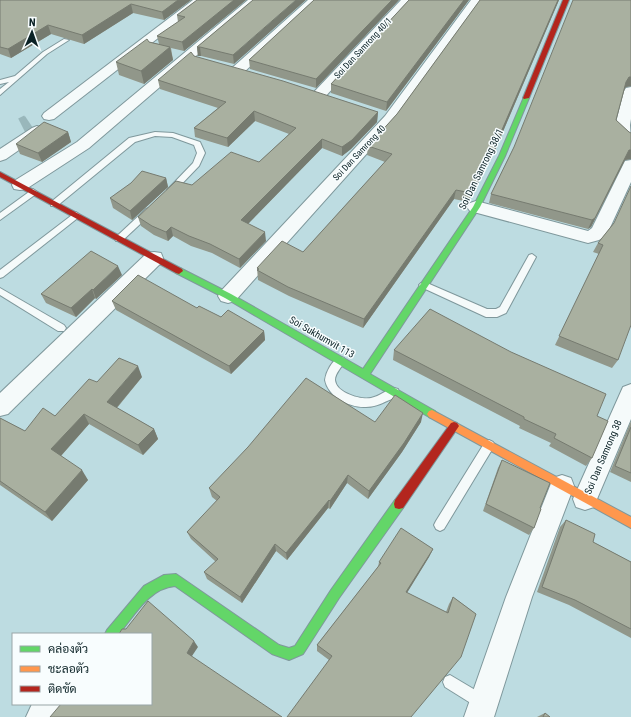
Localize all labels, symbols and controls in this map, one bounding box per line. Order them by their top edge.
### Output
north arrow [12,12,52,52]
street label: Soi Dan Samrong 40/1 [332,15,394,81]
text: N [29,16,36,29]
street label: Soi Dan Samrong 40 [331,123,387,183]
street label: Soi Dan Samrong 38/1 [457,127,505,211]
street label: Soi Sukhumvit 113 [288,314,356,360]
street label: Soi Dan Samrong 38 [582,418,624,496]
legend [12,633,152,705]
text: คล่องตัว [48,642,88,656]
text: ชะลอตัว [48,662,89,676]
text: ติดขัด [48,682,77,696]

